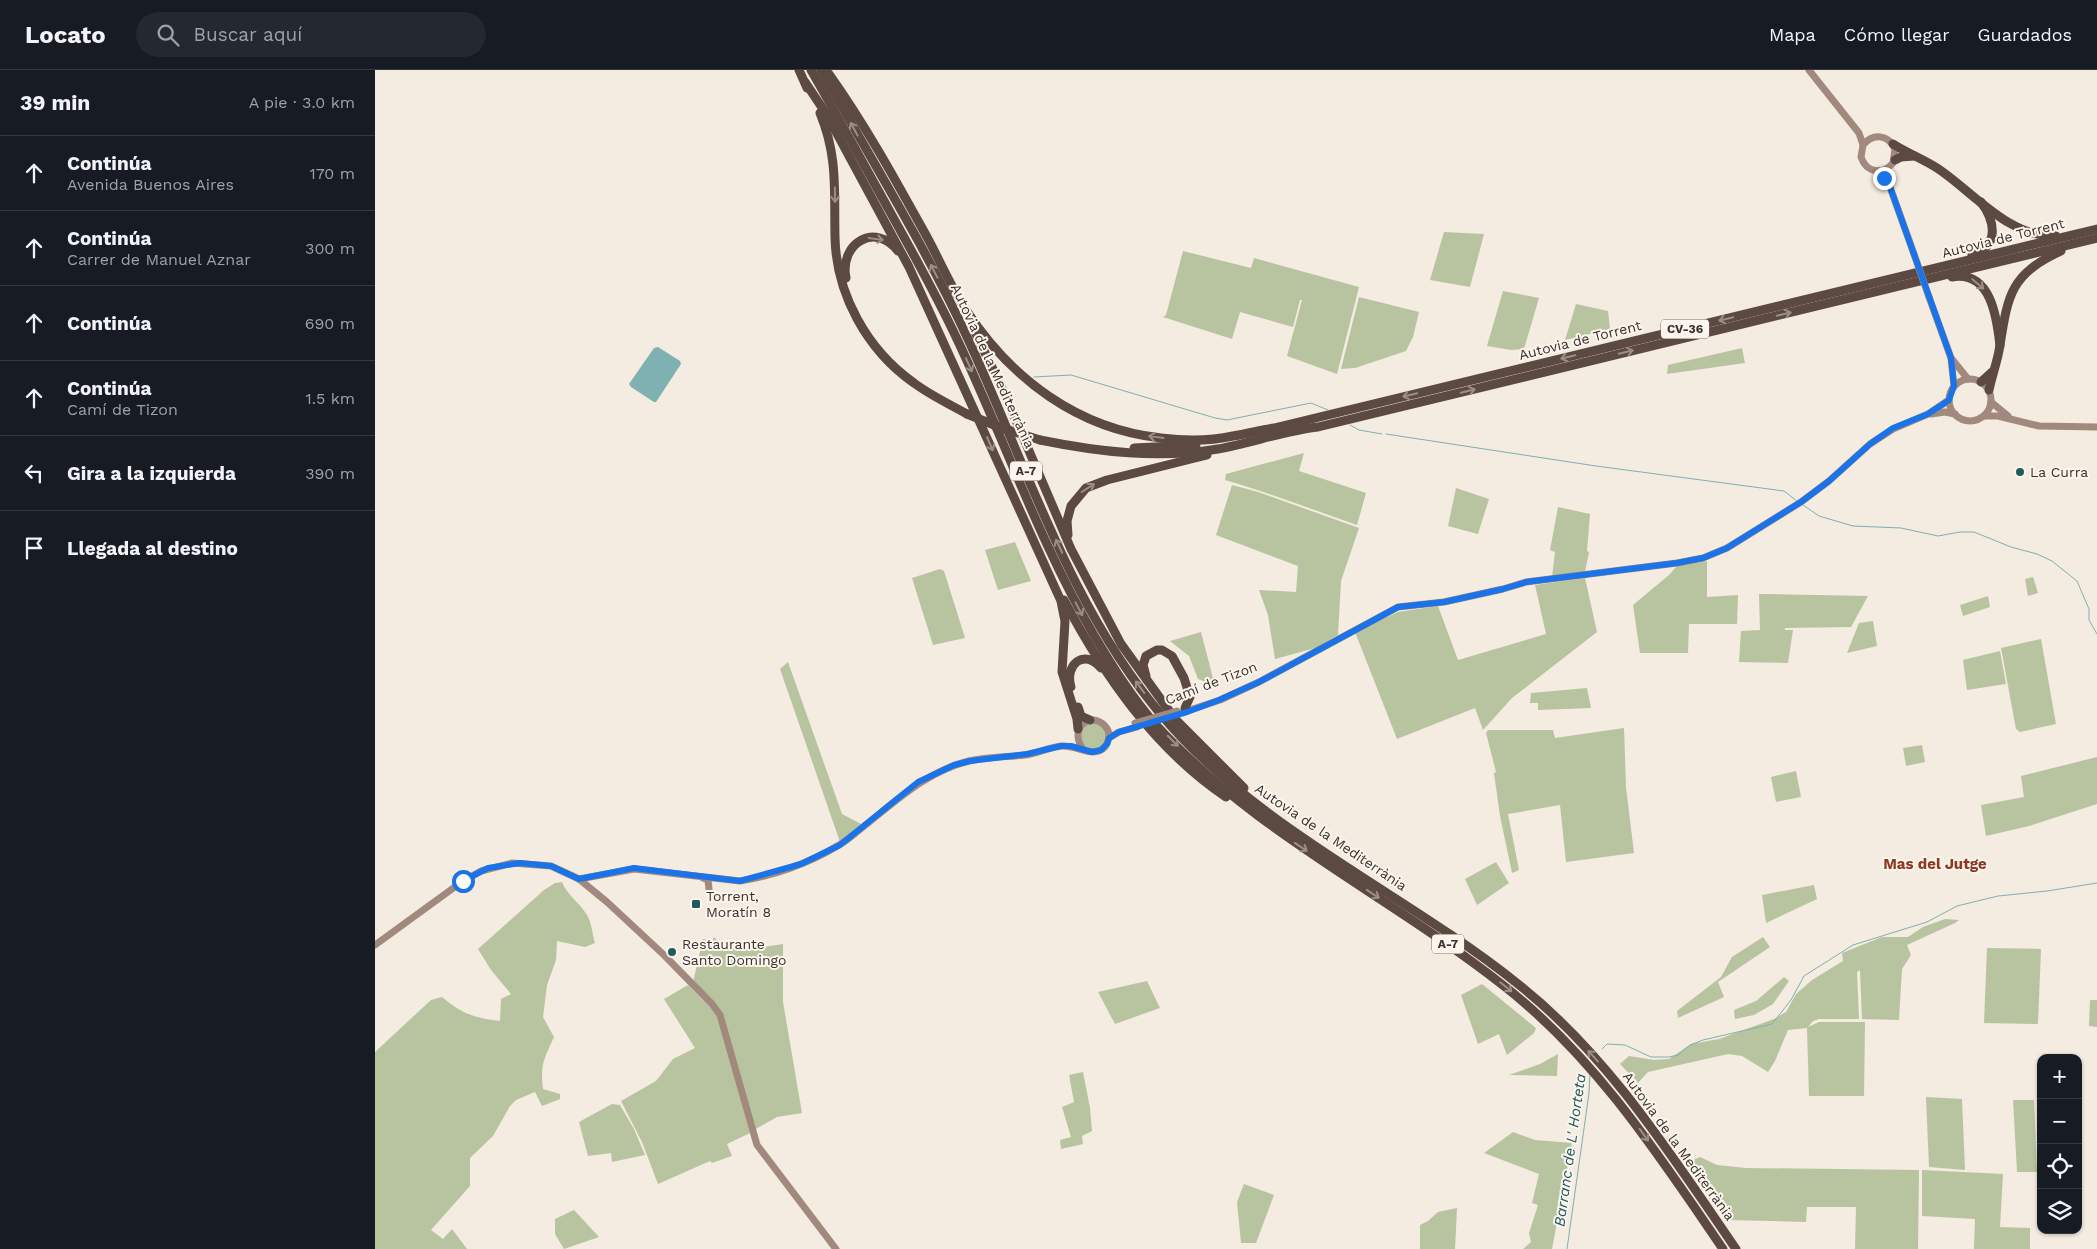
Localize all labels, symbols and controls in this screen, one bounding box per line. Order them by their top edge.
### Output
search box [136,12,486,57]
text: Locato [25,21,106,49]
icon: search [154,21,182,49]
text: Buscar aquí [194,23,302,46]
text: Mapa [1769,24,1816,45]
text: Cómo llegar [1844,24,1950,45]
text: Guardados [1978,24,2072,45]
text: 39 min [20,90,90,115]
text: A pie · 3.0 km [249,93,355,112]
one-way arrow [849,122,859,137]
text: Continúa [67,152,151,175]
icon: ahead [20,159,48,187]
text: 170 m [309,164,355,183]
route end [1873,167,1896,190]
text: Avenida Buenos Aires [67,175,234,194]
one-way arrow [830,186,840,203]
street label: Autovia de Torrent [1940,215,2066,261]
text: Continúa [67,227,151,250]
icon: ahead [20,234,48,262]
one-way arrow [867,234,883,244]
text: 300 m [305,239,355,258]
text: Carrer de Manuel Aznar [67,250,251,269]
one-way arrow [928,264,938,279]
one-way arrow [1971,278,1984,289]
street label: Autovia de la Mediterrània [948,281,1038,451]
icon: ahead [20,309,48,337]
one-way arrow [1775,309,1791,318]
text: Continúa [67,312,151,335]
text: 690 m [305,314,355,333]
one-way arrow [1719,315,1735,324]
street label: Autovia de Torrent [1517,317,1643,363]
road number: CV-36 [1661,320,1709,338]
one-way arrow [1617,347,1633,357]
one-way arrow [1561,353,1577,362]
one-way arrow [965,358,975,373]
text: Continúa [67,377,151,400]
icon: ahead [20,384,48,412]
one-way arrow [1459,386,1475,395]
text: 1.5 km [305,389,355,408]
one-way arrow [1403,391,1419,400]
text: Camí de Tizon [67,400,178,419]
one-way arrow [1149,432,1165,442]
one-way arrow [986,436,996,451]
icon: left [20,459,48,487]
text: Gira a la izquierda [67,462,236,485]
road number: A-7 [1010,462,1042,481]
text: 390 m [305,464,355,483]
place label: La Curra [2030,464,2088,480]
marker: La Curra [2014,466,2026,478]
one-way arrow [1081,483,1095,493]
icon: arrive [20,534,48,562]
text: Llegada al destino [67,537,238,560]
one-way arrow [1054,539,1064,554]
one-way arrow [1074,602,1084,617]
street label: Camí de Tizon [1163,658,1259,708]
one-way arrow [1135,680,1145,694]
one-way arrow [1167,735,1179,747]
street label: Autovia de la Mediterrània [1252,780,1410,894]
one-way arrow [1294,842,1308,852]
district label: Mas del Jutge [1883,855,1987,873]
route start [452,870,475,893]
place label: Torrent, Moratín 8 [706,888,771,920]
one-way arrow [1366,889,1380,899]
marker: Torrent, Moratín 8 [690,898,702,910]
road number: A-7 [1432,934,1464,954]
place label: Restaurante Santo Domingo [682,936,786,968]
marker: Restaurante Santo Domingo [666,946,678,958]
one-way arrow [1499,982,1512,993]
one-way arrow [1588,1049,1599,1062]
map controls [2037,1054,2082,1234]
button: + [2037,1054,2082,1099]
street label: Autovia de la Mediterrània [1620,1069,1738,1223]
water label: Barranc de L' Horteta [1550,1072,1590,1228]
button: − [2037,1099,2082,1144]
one-way arrow [1639,1128,1649,1142]
button: locate [2037,1144,2082,1189]
button: layers [2037,1189,2082,1234]

